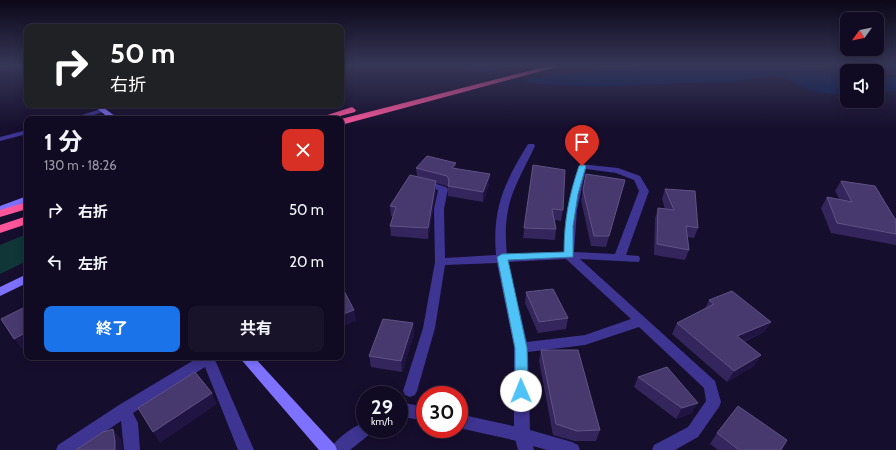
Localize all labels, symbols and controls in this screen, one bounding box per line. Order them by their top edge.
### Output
north arrow [840,12,884,56]
map controls [840,12,884,108]
text: 50 m [110,36,175,70]
icon: right [44,40,96,92]
button: sound [840,64,884,108]
text: 右折 [110,74,146,96]
pin [565,125,599,166]
text: 1 分 [44,127,82,156]
button: close [282,129,324,171]
icon: arrive [571,131,593,153]
text: 130 m · 18:26 [44,157,117,173]
icon: right [44,199,66,221]
text: 50 m [289,201,324,219]
text: 右折 [78,203,108,221]
icon: left [44,251,66,273]
text: 20 m [289,253,324,271]
text: 左折 [78,255,108,273]
button: 終了 [44,306,180,352]
button: 共有 [188,306,324,352]
position arrow [500,370,542,412]
speed limit sign: 30 [416,386,468,438]
text: 29 [371,395,393,419]
text: km/h [371,415,393,428]

